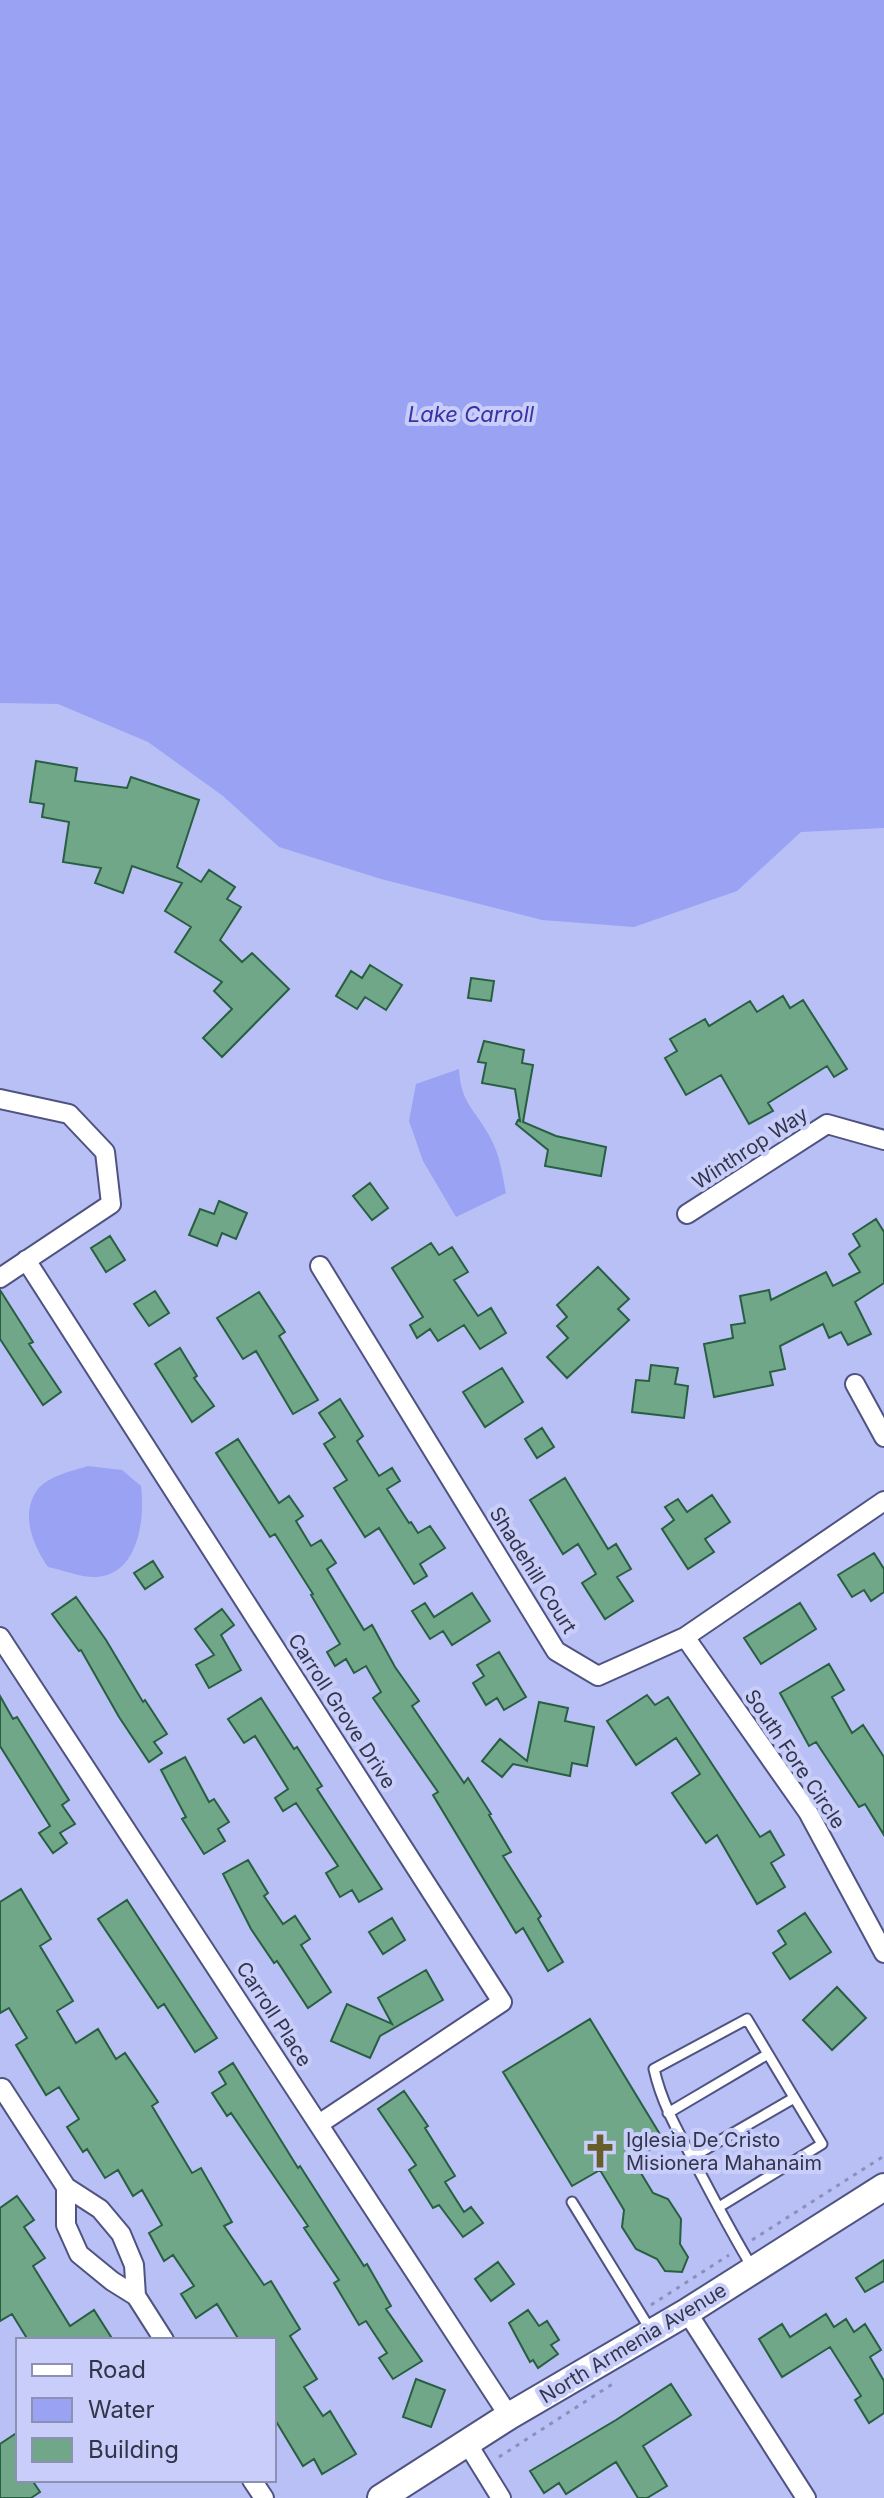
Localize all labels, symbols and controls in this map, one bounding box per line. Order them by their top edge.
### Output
water label: Lake Carroll [408,401,535,427]
street label: Winthrop Way [688,1102,812,1194]
street label: Shadehill Court [485,1502,582,1638]
street label: Carroll Grove Drive [283,1629,401,1793]
street label: South Fore Circle [740,1685,850,1833]
street label: Carroll Place [231,1957,317,2071]
place label: Iglesia De Cristo Misionera Mahanaim [626,2128,822,2175]
church icon: Iglesia De Cristo Misionera Mahanaim [581,2132,619,2170]
street label: North Armenia Avenue [535,2278,731,2408]
legend [16,2338,276,2482]
text: Road [88,2355,146,2384]
text: Water [88,2395,155,2424]
text: Building [88,2435,179,2464]

